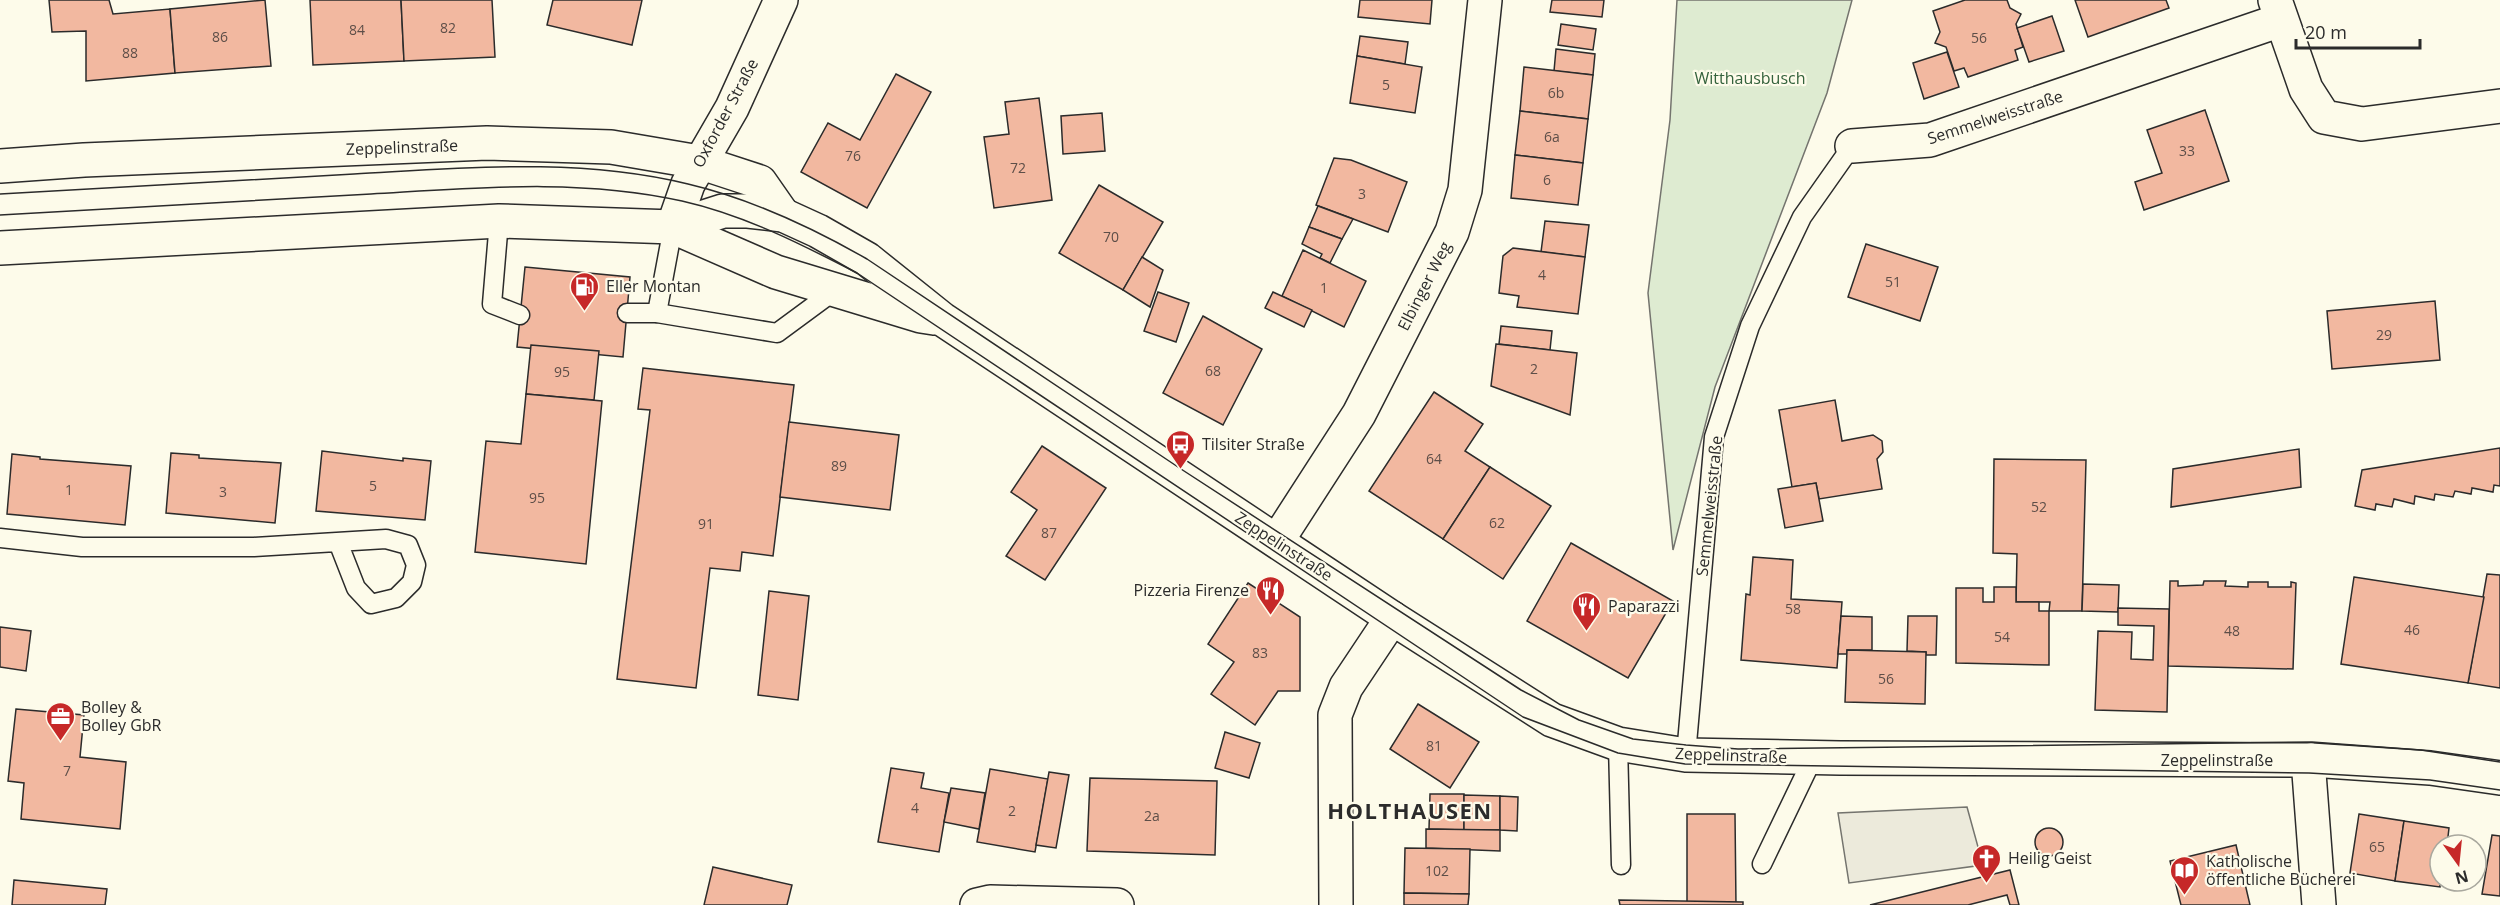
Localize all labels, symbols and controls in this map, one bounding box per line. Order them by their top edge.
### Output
scale bar [2296,12,2420,50]
house number: 82 [440,18,456,37]
house number: 84 [349,20,365,39]
text: 20 m [2305,20,2347,44]
house number: 86 [212,27,228,46]
house number: 56 [1971,28,1987,47]
house number: 88 [122,43,138,62]
street label: Oxforder Straße [687,55,763,171]
park label: Witthausbusch [1694,67,1806,89]
house number: 5 [1382,75,1390,94]
house number: 6b [1548,83,1564,102]
street label: Semmelweisstraße [1924,85,2066,149]
house number: 6a [1544,127,1560,146]
street label: Zeppelinstraße [346,134,459,160]
house number: 33 [2179,141,2195,160]
house number: 76 [845,146,861,165]
house number: 72 [1010,158,1026,177]
house number: 6 [1543,170,1551,189]
house number: 3 [1358,184,1366,203]
house number: 70 [1103,227,1119,246]
street label: Elbinger Weg [1392,237,1456,334]
house number: 4 [1538,265,1546,284]
fuel station icon: Eller Montan [569,270,601,312]
house number: 51 [1885,272,1901,291]
place label: Eller Montan [606,275,701,297]
house number: 1 [1320,278,1328,297]
house number: 29 [2376,325,2392,344]
house number: 2 [1530,359,1538,378]
house number: 68 [1205,361,1221,380]
house number: 95 [554,362,570,381]
bus stop icon: Tilsiter Straße [1165,428,1197,470]
place label: Tilsiter Straße [1202,433,1305,455]
street label: Semmelweisstraße [1691,435,1727,577]
house number: 64 [1426,449,1442,468]
house number: 89 [831,456,847,475]
house number: 5 [369,476,377,495]
house number: 1 [65,480,73,499]
house number: 3 [219,482,227,501]
house number: 95 [529,488,545,507]
house number: 52 [2031,497,2047,516]
street label: Zeppelinstraße [1231,506,1337,586]
house number: 62 [1489,513,1505,532]
house number: 91 [698,514,714,533]
house number: 87 [1041,523,1057,542]
restaurant icon: Pizzeria Firenze [1254,574,1286,616]
place label: Pizzeria Firenze [1134,579,1249,601]
restaurant icon: Paparazzi [1571,590,1603,632]
place label: Paparazzi [1608,595,1680,617]
house number: 58 [1785,599,1801,618]
house number: 46 [2404,620,2420,639]
house number: 48 [2224,621,2240,640]
house number: 54 [1994,627,2010,646]
house number: 83 [1252,643,1268,662]
house number: 56 [1878,669,1894,688]
place label: Bolley & Bolley GbR [81,696,162,736]
office icon: Bolley & Bolley GbR [44,700,76,742]
house number: 81 [1426,736,1442,755]
street label: Zeppelinstraße [1675,742,1788,768]
street label: Zeppelinstraße [2161,749,2273,771]
house number: 7 [63,761,71,780]
district label: HOLTHAUSEN [1327,795,1493,825]
house number: 4 [911,798,919,817]
house number: 2 [1008,801,1016,820]
house number: 2a [1144,806,1160,825]
north arrow [2428,833,2488,893]
house number: 65 [2369,837,2385,856]
church icon: Heilig Geist [1971,842,2003,884]
place label: Heilig Geist [2008,847,2092,869]
place label: Katholische öffentliche Bücherei [2206,850,2356,890]
library icon: Katholische öffentliche Bücherei [2169,854,2201,896]
house number: 102 [1425,861,1449,880]
text: N [2453,865,2471,890]

